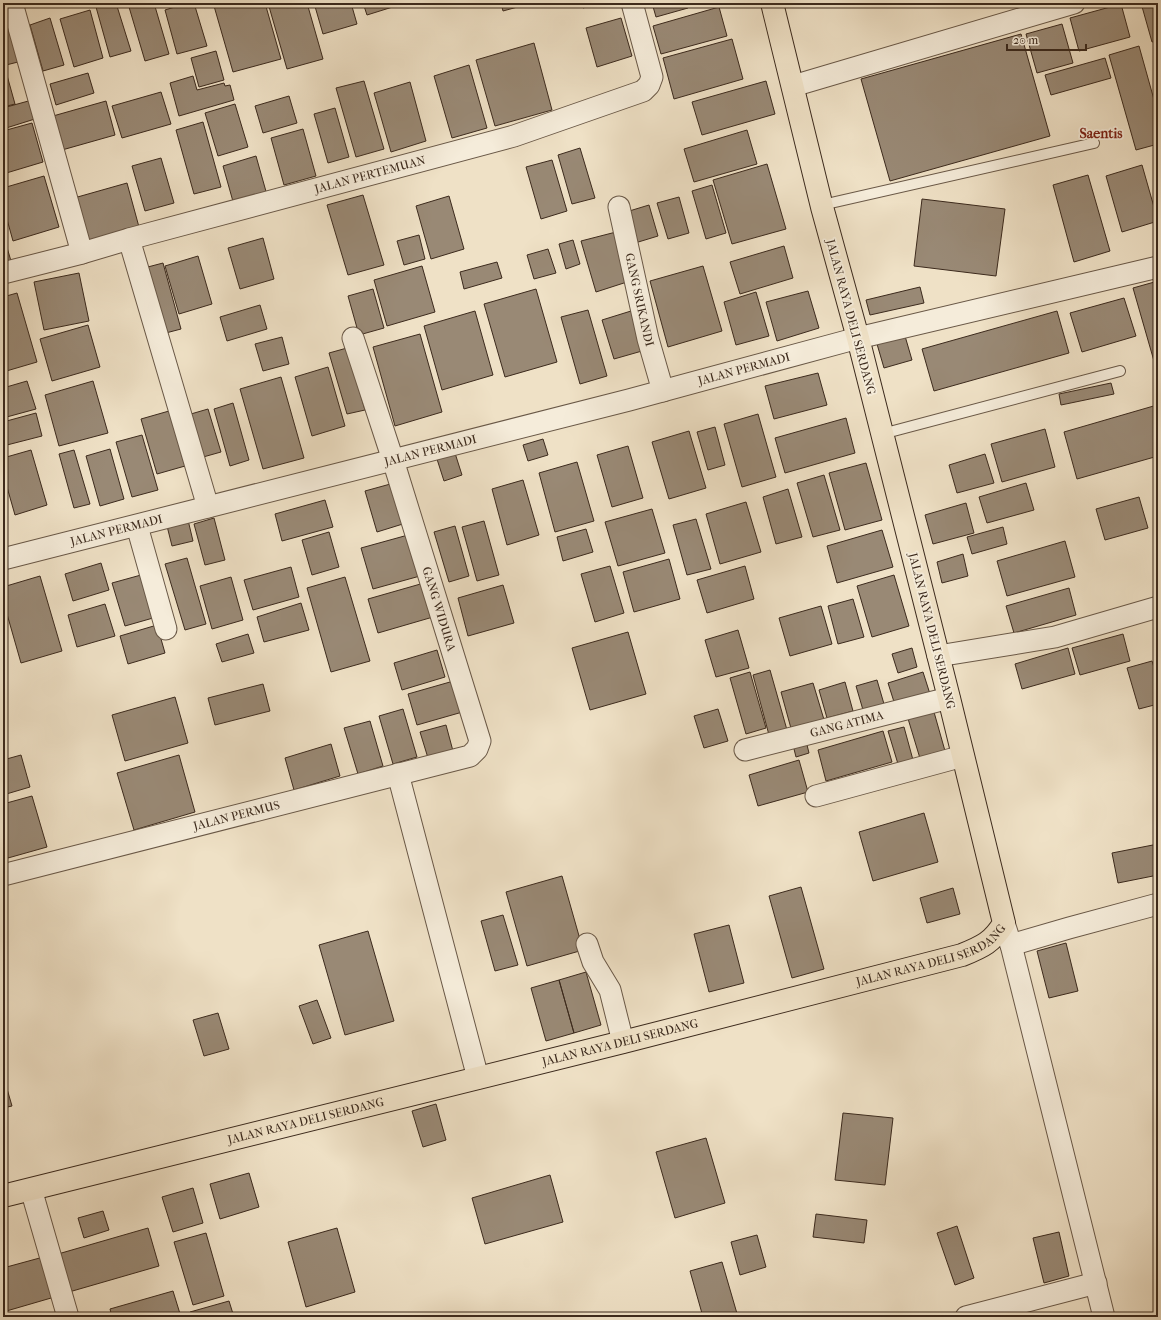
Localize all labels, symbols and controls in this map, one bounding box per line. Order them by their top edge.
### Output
scale bar [1007,26,1086,52]
text: 20 m [1013,33,1038,47]
district label: Saentis [1080,125,1123,142]
street label: JALAN PERTEMUAN [312,153,427,196]
street label: JALAN RAYA DELI SERDANG [823,237,879,397]
street label: GANG SRIKANDI [622,252,657,348]
street label: JALAN PERMADI [695,350,792,388]
street label: JALAN PERMADI [382,432,478,469]
street label: JALAN PERMADI [68,512,164,549]
street label: JALAN RAYA DELI SERDANG [906,550,958,711]
street label: GANG WIDURA [419,565,459,653]
street label: GANG ATIMA [808,708,885,740]
street label: JALAN PERMUS [191,798,281,833]
street label: JALAN RAYA DELI SERDANG [854,921,1009,989]
street label: JALAN RAYA DELI SERDANG [540,1016,700,1069]
street label: JALAN RAYA DELI SERDANG [225,1095,386,1147]

